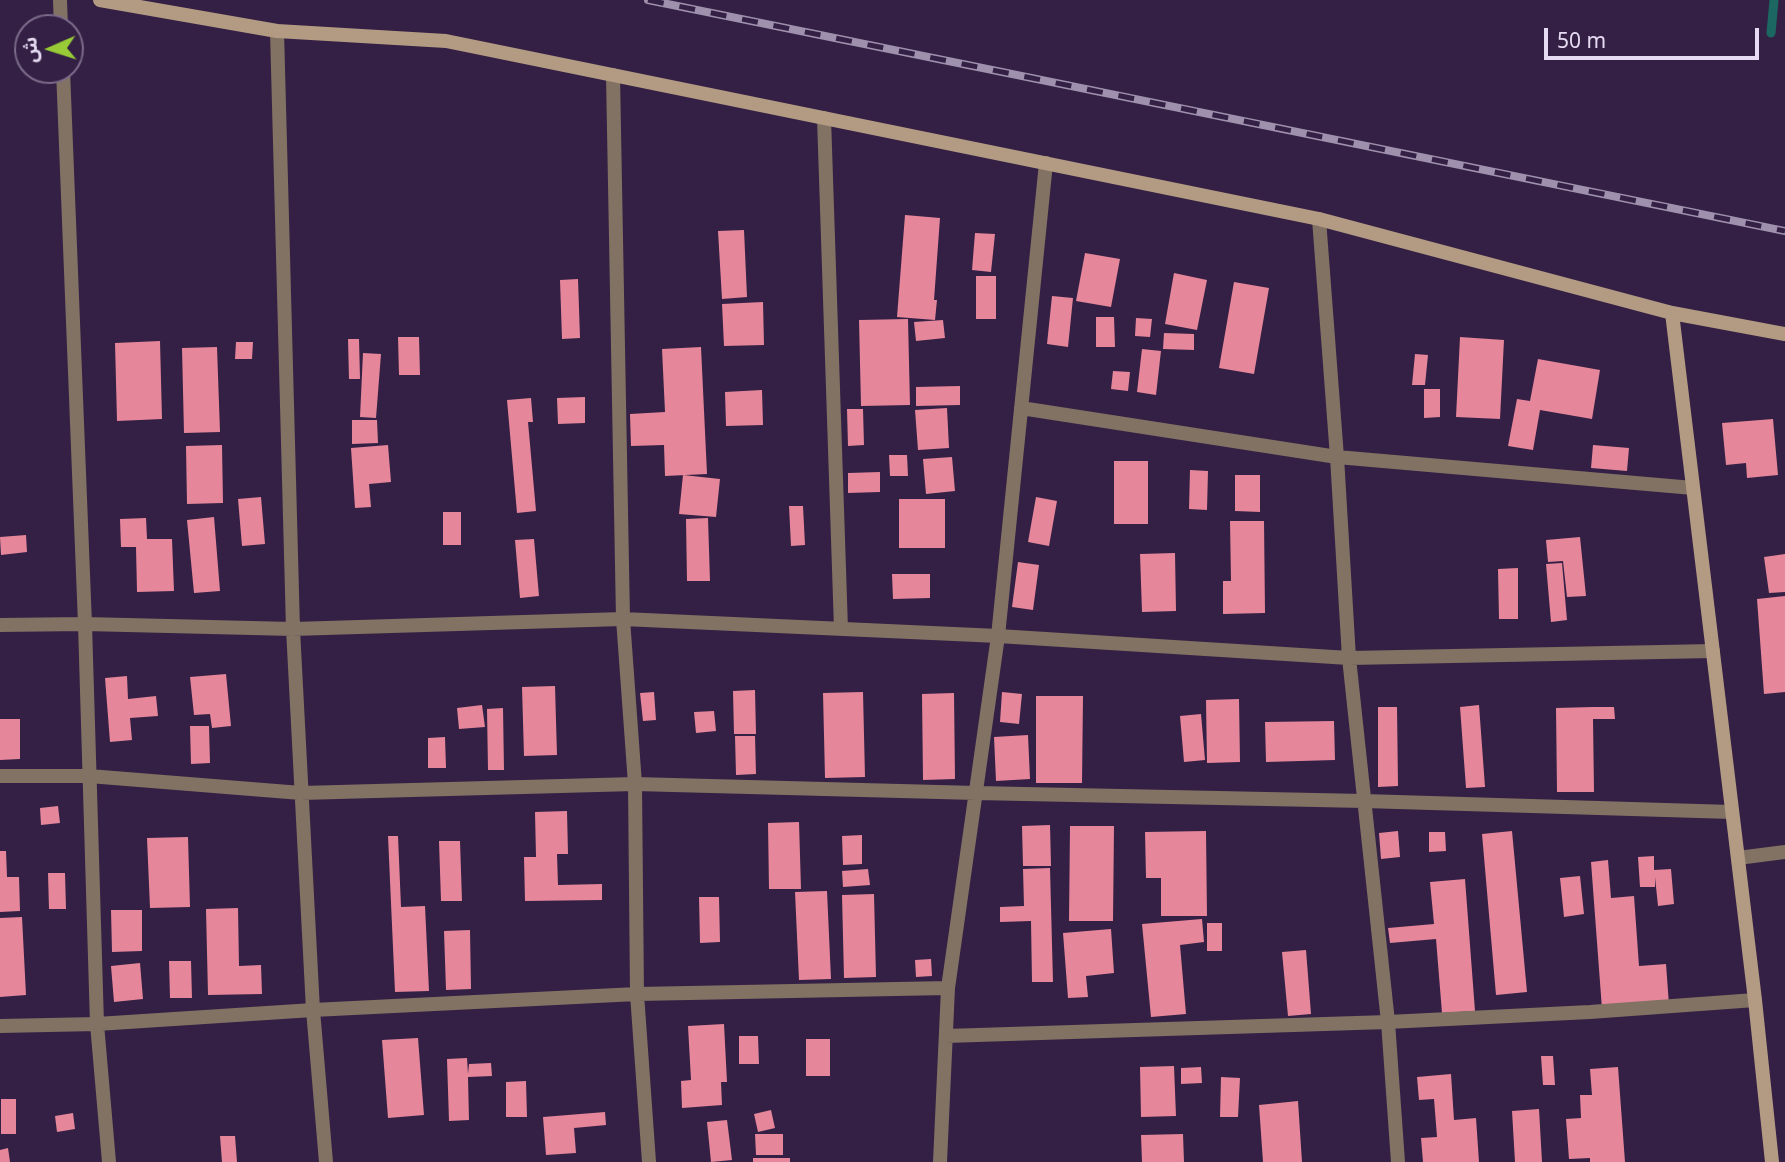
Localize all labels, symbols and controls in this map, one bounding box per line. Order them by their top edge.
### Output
north arrow [14,14,84,84]
scale bar [1547,14,1762,58]
text: 50 m [1557,26,1606,54]
text: ش [16,36,44,64]

